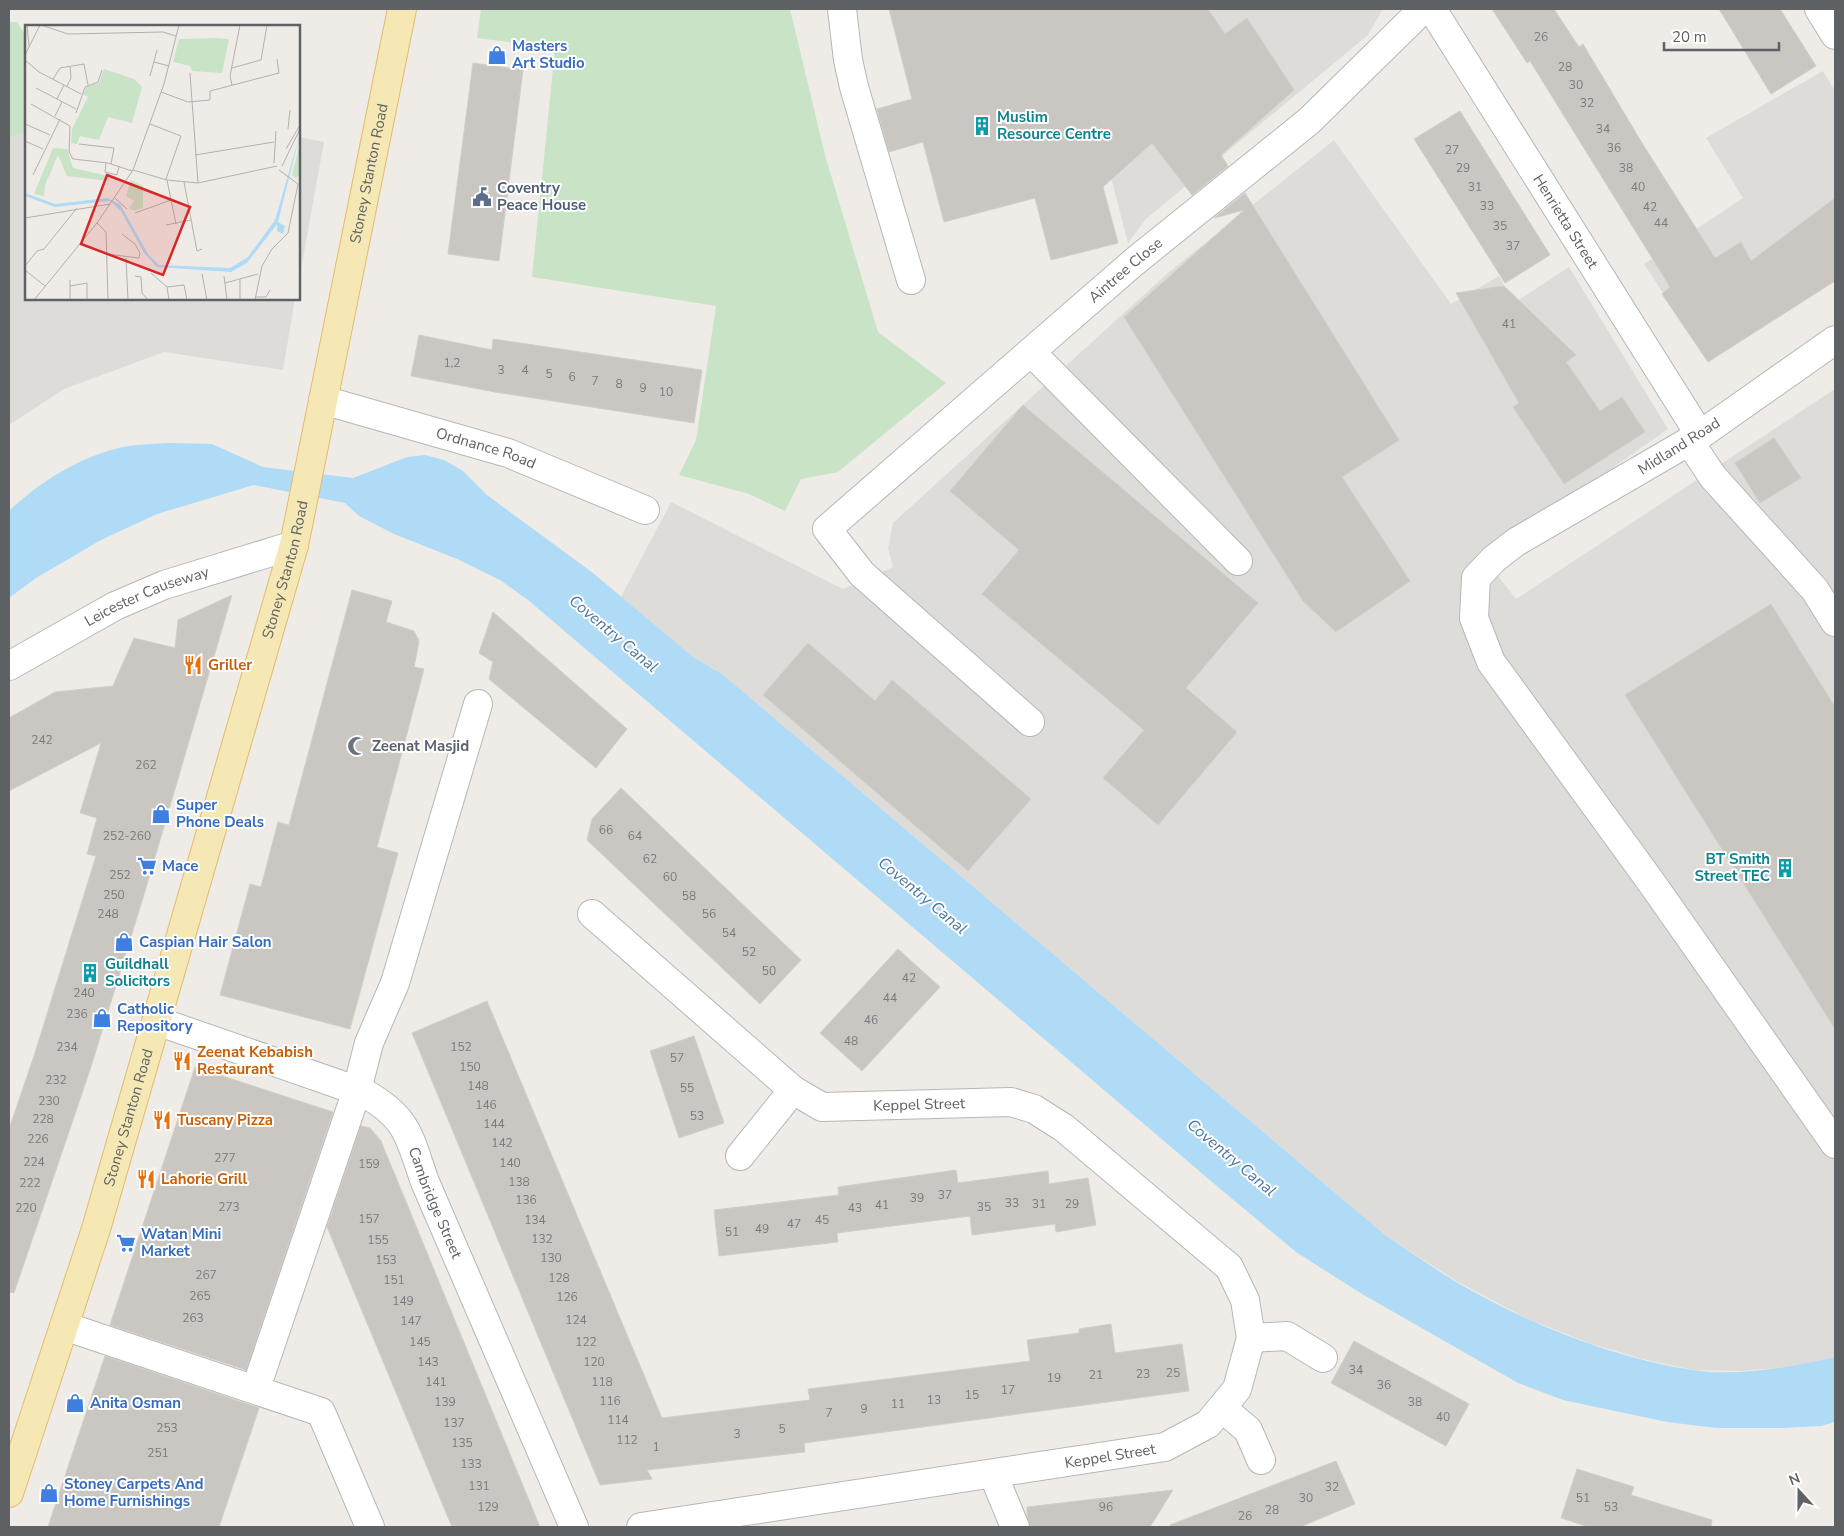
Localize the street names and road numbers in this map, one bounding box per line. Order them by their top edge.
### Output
street label: Stoney Stanton Road [345,102,393,245]
street label: Henrietta Street [1528,170,1603,273]
street label: Aintree Close [1084,233,1167,307]
street label: Midland Road [1634,413,1724,479]
street label: Ordnance Road [434,423,539,474]
street label: Stoney Stanton Road [257,499,313,641]
street label: Leicester Causeway [81,562,212,631]
street label: Stoney Stanton Road [99,1046,158,1189]
street label: Keppel Street [873,1093,966,1116]
street label: Cambridge Street [404,1144,467,1262]
street label: Keppel Street [1063,1439,1158,1473]

